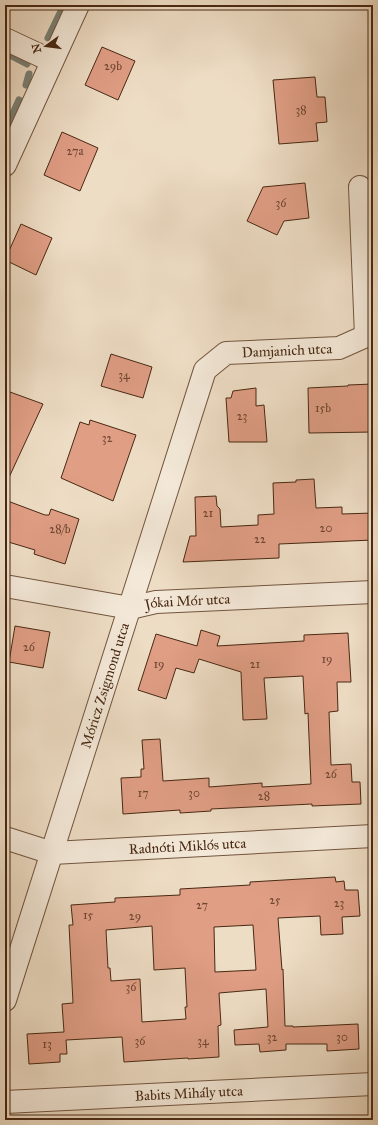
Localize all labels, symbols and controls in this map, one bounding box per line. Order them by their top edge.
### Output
north arrow [26,26,66,66]
text: N [29,42,44,54]
house number: 29b [104,59,122,73]
house number: 38 [295,103,307,117]
house number: 27a [66,144,84,158]
house number: 36 [276,196,287,210]
street label: Damjanich utca [241,340,333,361]
house number: 34 [118,368,130,382]
house number: 15b [315,401,331,415]
house number: 23 [237,409,248,423]
house number: 32 [102,431,112,445]
house number: 21 [203,506,214,520]
house number: 20 [320,521,332,535]
house number: 28/b [49,522,71,536]
house number: 22 [254,532,266,546]
street label: Jókai Mór utca [141,590,231,614]
street label: Móricz Zsigmond utca [77,620,133,750]
house number: 26 [23,640,36,654]
house number: 19 [321,652,333,666]
house number: 19 [153,657,165,671]
house number: 21 [250,657,261,671]
house number: 26 [325,767,338,781]
house number: 17 [137,786,149,800]
house number: 30 [188,786,200,800]
house number: 28 [258,789,270,803]
street label: Radnóti Miklós utca [128,834,247,857]
house number: 25 [269,893,281,907]
house number: 23 [334,896,345,910]
house number: 27 [196,898,208,912]
house number: 15 [83,908,94,922]
house number: 29 [129,909,141,923]
house number: 36 [126,980,137,994]
house number: 32 [267,1030,277,1044]
house number: 30 [336,1030,348,1044]
house number: 36 [135,1034,146,1048]
house number: 34 [197,1034,209,1048]
house number: 13 [42,1037,52,1051]
street label: Babits Mihály utca [134,1082,243,1104]

